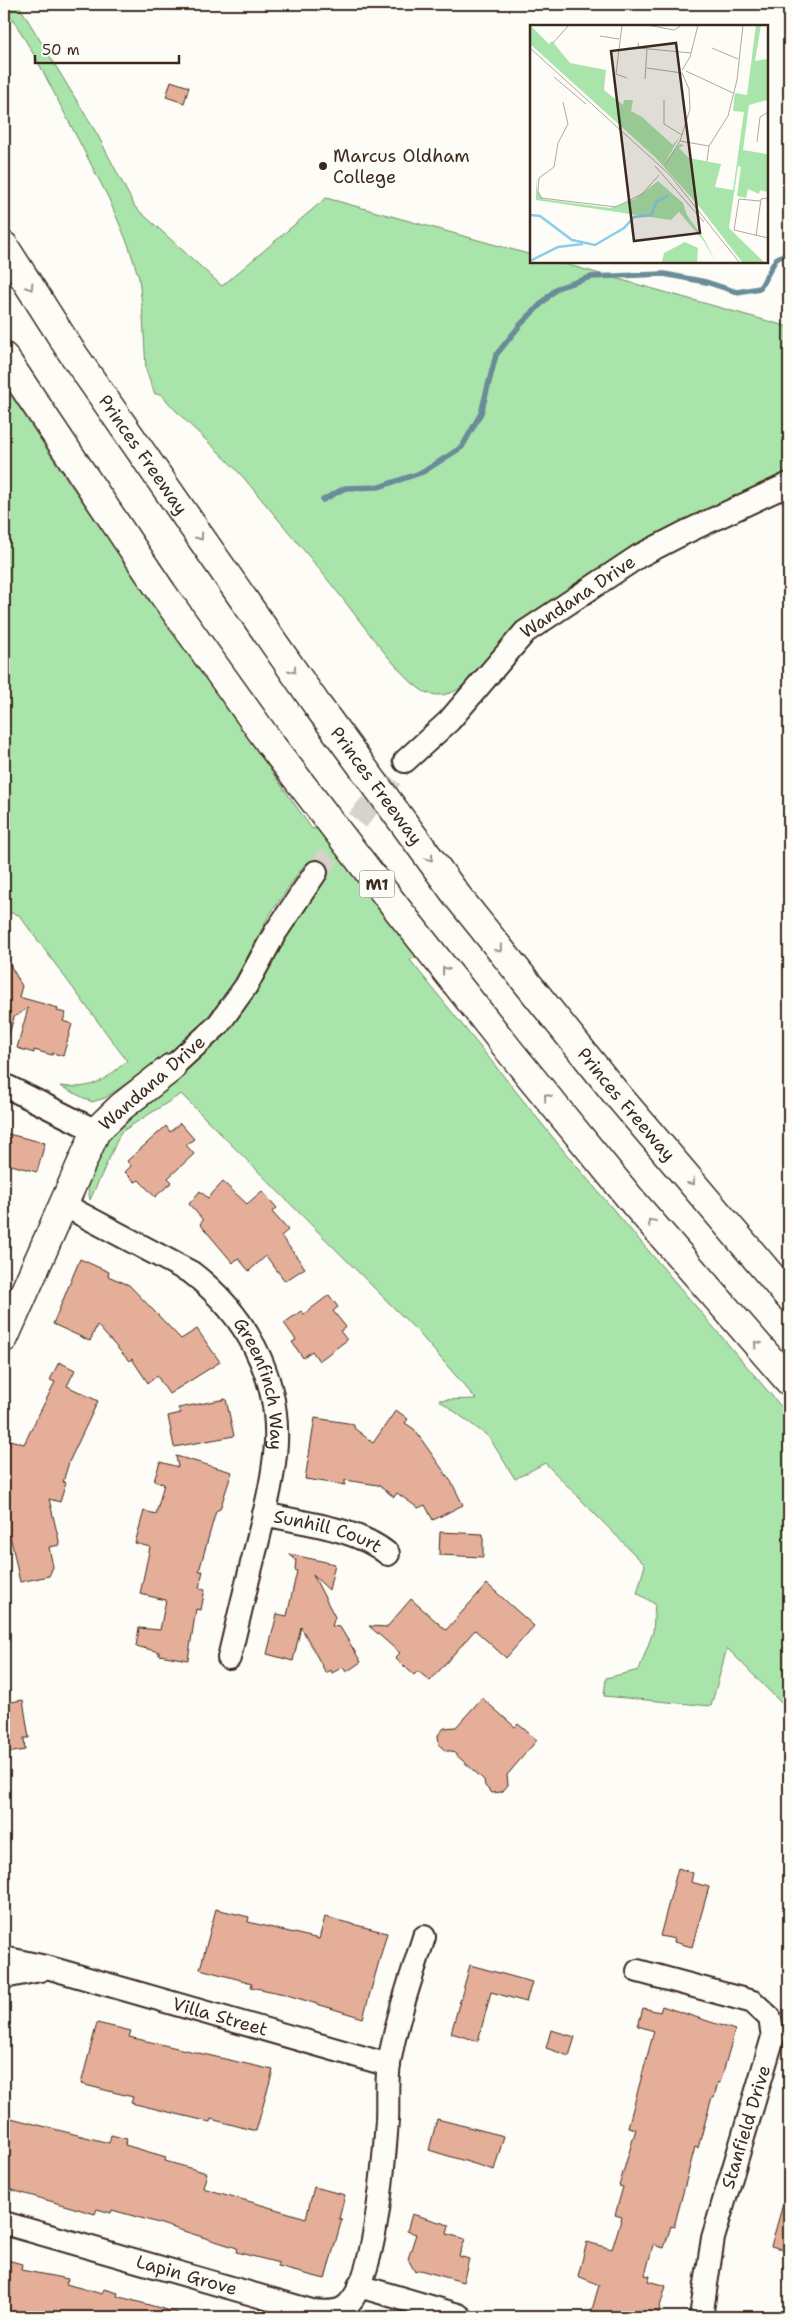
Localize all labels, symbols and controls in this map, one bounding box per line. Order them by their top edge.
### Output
inset map [530,25,768,262]
scale bar [35,32,179,64]
text: 50 m [42,40,80,60]
place label: Marcus Oldham College [333,144,470,189]
marker: Marcus Oldham College [317,160,329,172]
one-way arrow [24,281,33,291]
street label: Princes Freeway [93,390,193,520]
one-way arrow [194,531,203,541]
street label: Wandana Drive [515,550,640,644]
one-way arrow [287,665,296,674]
street label: Princes Freeway [325,722,428,850]
one-way arrow [424,852,432,861]
road number: M1 [360,871,394,898]
one-way arrow [494,943,502,952]
one-way arrow [443,967,451,976]
street label: Wandana Drive [94,1030,210,1136]
street label: Princes Freeway [572,1043,681,1166]
one-way arrow [543,1093,552,1102]
one-way arrow [686,1177,695,1186]
one-way arrow [647,1218,656,1227]
street label: Greenfinch Way [228,1313,288,1451]
one-way arrow [754,1341,763,1350]
street label: Sunhill Court [272,1504,387,1558]
street label: Villa Street [170,1992,271,2042]
street label: Stanfield Drive [716,2062,776,2192]
street label: Lapin Grove [133,2249,240,2301]

